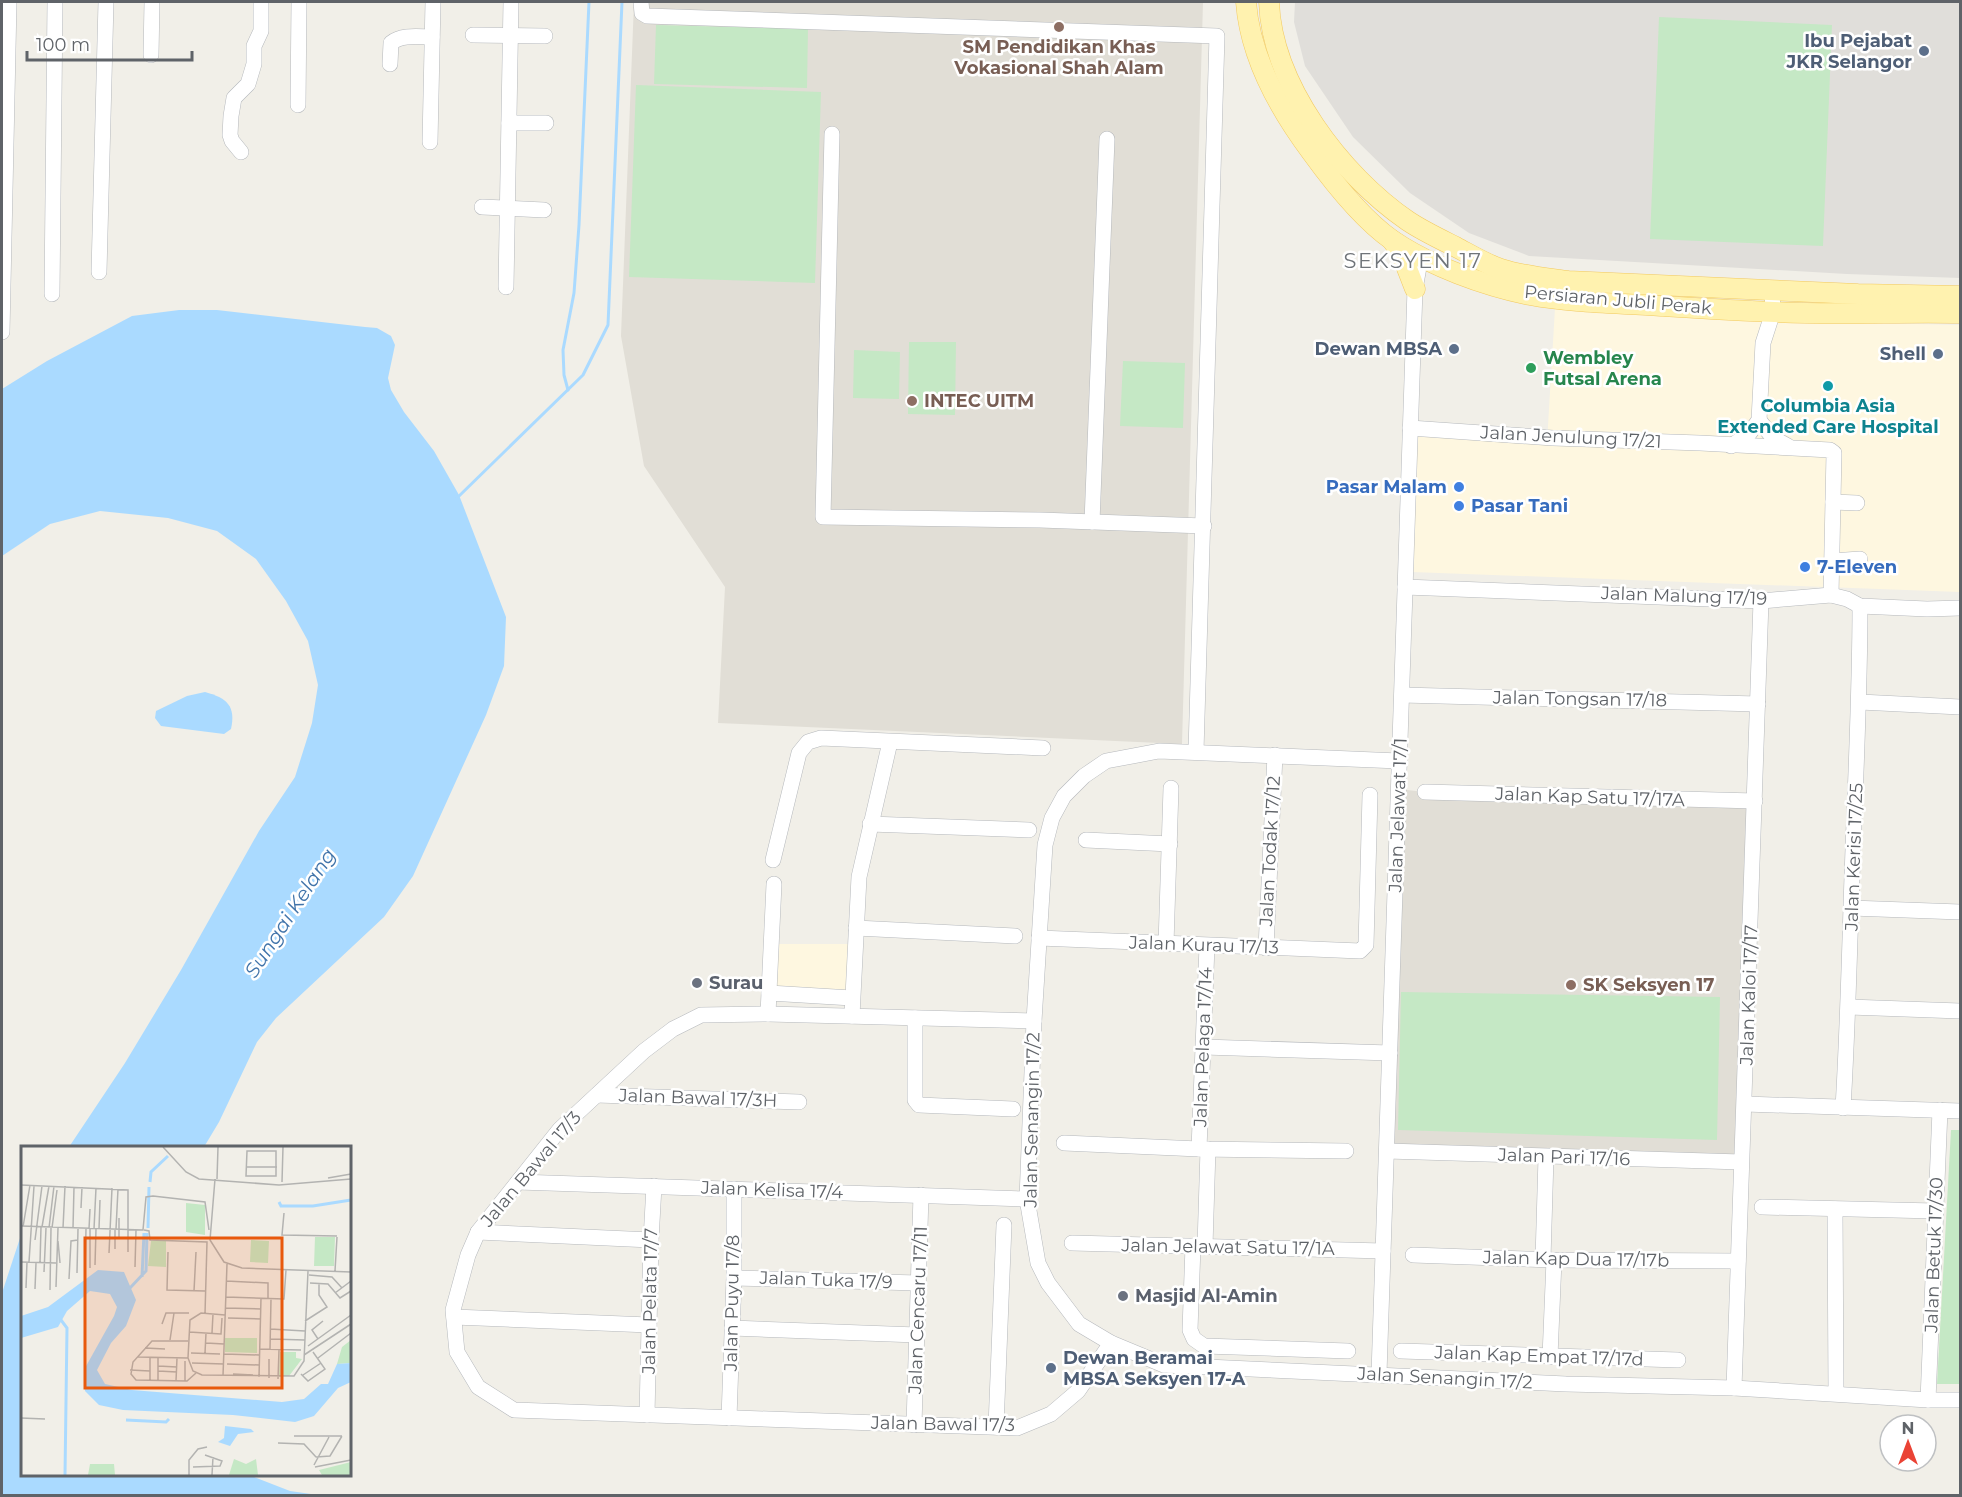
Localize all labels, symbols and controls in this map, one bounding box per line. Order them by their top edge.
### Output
marker: SM Pendidikan Khas Vokasional Shah Alam [1052,20,1066,34]
scale bar [27,24,192,62]
place label: Ibu Pejabat JKR Selangor [1786,30,1912,73]
text: 100 m [36,34,90,56]
place label: SM Pendidikan Khas Vokasional Shah Alam [953,36,1164,79]
marker: Ibu Pejabat JKR Selangor [1917,44,1931,58]
district label: SEKSYEN 17 [1344,248,1482,273]
street label: Persiaran Jubli Perak [1523,281,1713,319]
place label: Dewan MBSA [1315,338,1442,360]
marker: Dewan MBSA [1447,342,1461,356]
place label: Shell [1880,343,1926,365]
place label: Wembley Futsal Arena [1543,347,1662,390]
marker: Shell [1931,347,1945,361]
marker: Wembley Futsal Arena [1524,361,1538,375]
marker: Columbia Asia Extended Care Hospital [1821,379,1835,393]
place label: INTEC UITM [924,390,1034,412]
marker: INTEC UITM [905,394,919,408]
place label: Columbia Asia Extended Care Hospital [1717,395,1939,438]
street label: Jalan Jenulung 17/21 [1479,421,1662,453]
place label: Pasar Malam [1326,476,1447,498]
marker: Pasar Malam [1452,480,1466,494]
place label: Pasar Tani [1471,495,1568,517]
marker: Pasar Tani [1452,499,1466,513]
place label: 7-Eleven [1817,556,1897,578]
marker: 7-Eleven [1798,560,1812,574]
street label: Jalan Malung 17/19 [1600,582,1768,610]
street label: Jalan Tongsan 17/18 [1492,686,1667,712]
street label: Jalan Jelawat 17/1 [1384,737,1412,894]
street label: Jalan Todak 17/12 [1255,775,1285,928]
street label: Jalan Kap Satu 17/17A [1494,783,1685,811]
street label: Jalan Kerisi 17/25 [1840,783,1868,932]
water label: Sungai Kelang [239,844,341,982]
street label: Jalan Kaloi 17/17 [1736,924,1762,1067]
street label: Jalan Kurau 17/13 [1128,931,1279,959]
street label: Jalan Pelaga 17/14 [1189,967,1217,1128]
place label: Surau [709,972,763,994]
place label: SK Seksyen 17 [1583,974,1714,996]
marker: Surau [690,976,704,990]
marker: SK Seksyen 17 [1564,978,1578,992]
street label: Jalan Senangin 17/2 [1019,1032,1045,1209]
street label: Jalan Bawal 17/3H [617,1084,778,1112]
street label: Jalan Bawal 17/3 [476,1107,586,1232]
street label: Jalan Pari 17/16 [1497,1144,1631,1170]
inset map [21,1146,351,1476]
street label: Jalan Kelisa 17/4 [700,1176,843,1203]
street label: Jalan Betuk 17/30 [1920,1177,1948,1334]
street label: Jalan Cencaru 17/11 [904,1226,932,1395]
street label: Jalan Pelata 17/7 [638,1228,662,1375]
street label: Jalan Puyu 17/8 [720,1234,744,1373]
street label: Jalan Jelawat Satu 17/1A [1120,1234,1335,1260]
street label: Jalan Kap Dua 17/17b [1482,1246,1669,1272]
street label: Jalan Tuka 17/9 [758,1267,893,1293]
place label: Masjid Al-Amin [1135,1285,1278,1307]
marker: Masjid Al-Amin [1116,1289,1130,1303]
street label: Jalan Kap Empat 17/17d [1433,1341,1644,1371]
place label: Dewan Beramai MBSA Seksyen 17-A [1063,1347,1245,1390]
marker: Dewan Beramai MBSA Seksyen 17-A [1044,1361,1058,1375]
street label: Jalan Senangin 17/2 [1356,1362,1533,1394]
street label: Jalan Bawal 17/3 [870,1412,1015,1436]
north arrow [1878,1413,1938,1473]
text: N [1902,1419,1914,1438]

